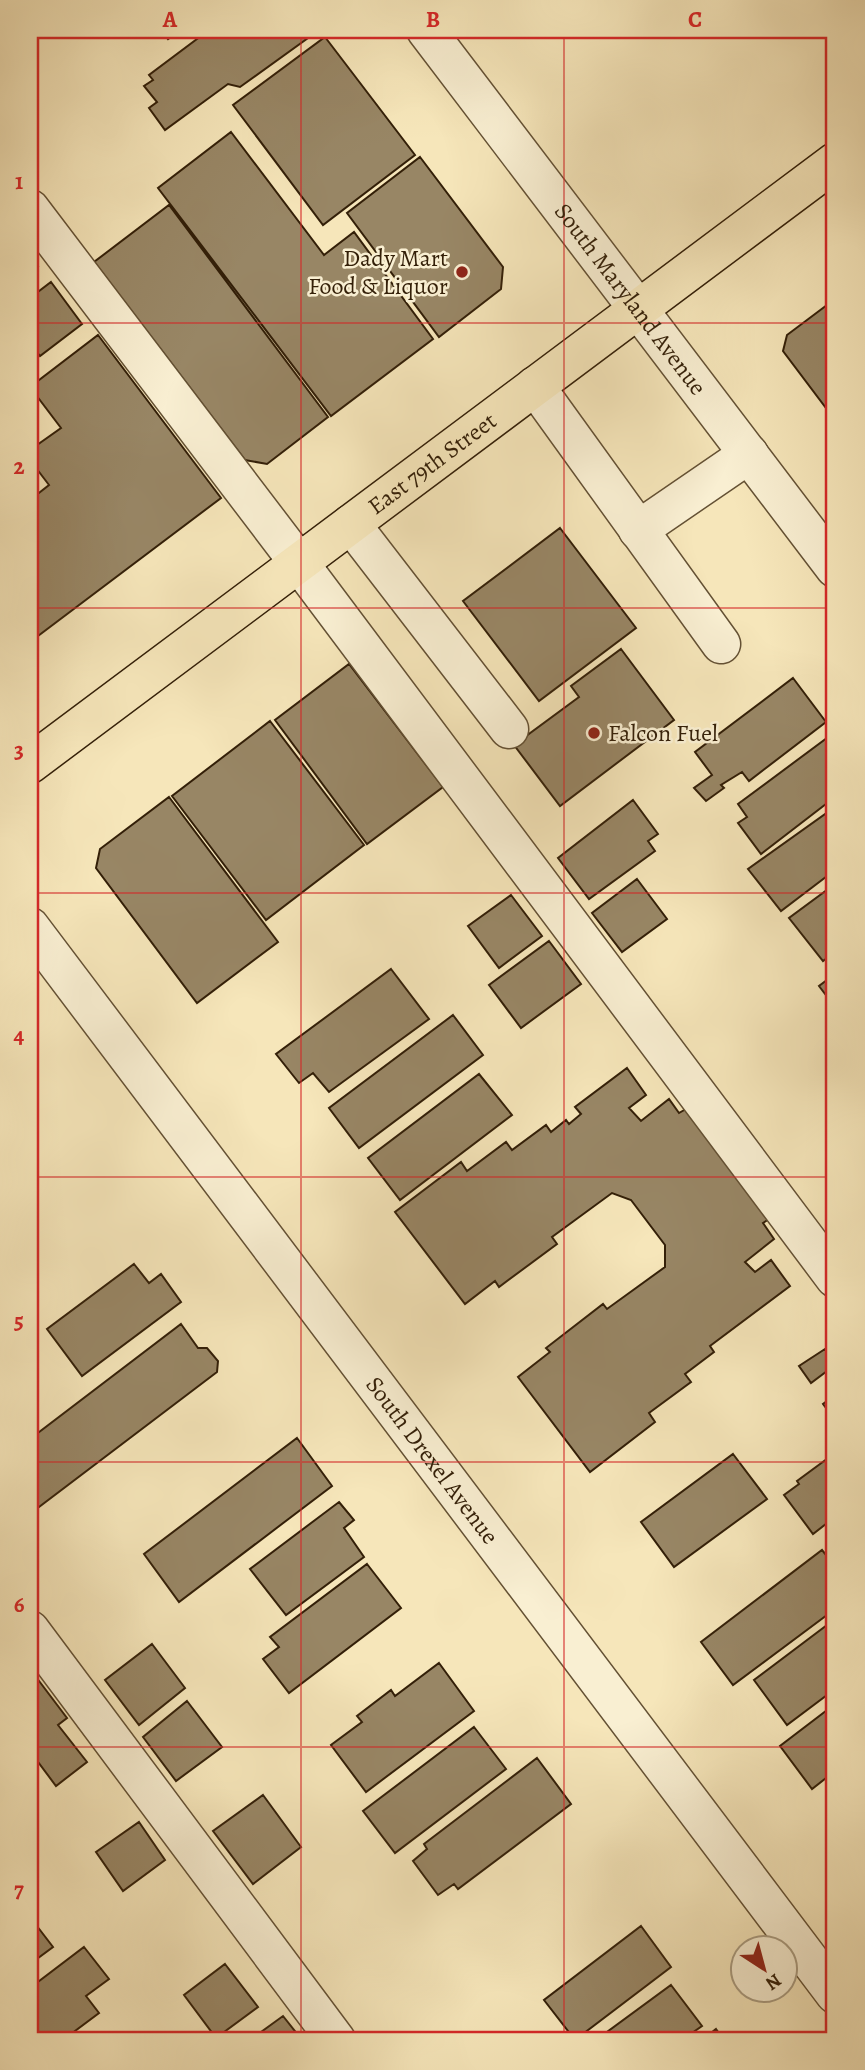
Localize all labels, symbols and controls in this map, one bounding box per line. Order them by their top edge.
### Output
text: A [162,4,178,35]
text: B [426,4,440,35]
text: C [688,4,702,35]
text: 1 [15,166,23,197]
street label: South Maryland Avenue [547,196,714,402]
place label: Dady Mart Food & Liquor [308,242,448,302]
marker: Dady Mart Food & Liquor [454,264,470,280]
street label: East 79th Street [361,405,503,522]
text: 2 [13,451,25,482]
place label: Falcon Fuel [608,717,718,749]
marker: Falcon Fuel [586,725,602,741]
text: 3 [14,735,24,766]
text: 4 [14,1020,25,1051]
text: 5 [14,1305,24,1336]
street label: South Drexel Avenue [359,1370,506,1551]
text: 6 [14,1589,25,1620]
text: 7 [14,1874,24,1905]
north arrow [728,1934,798,2004]
text: N [760,1967,787,1997]

